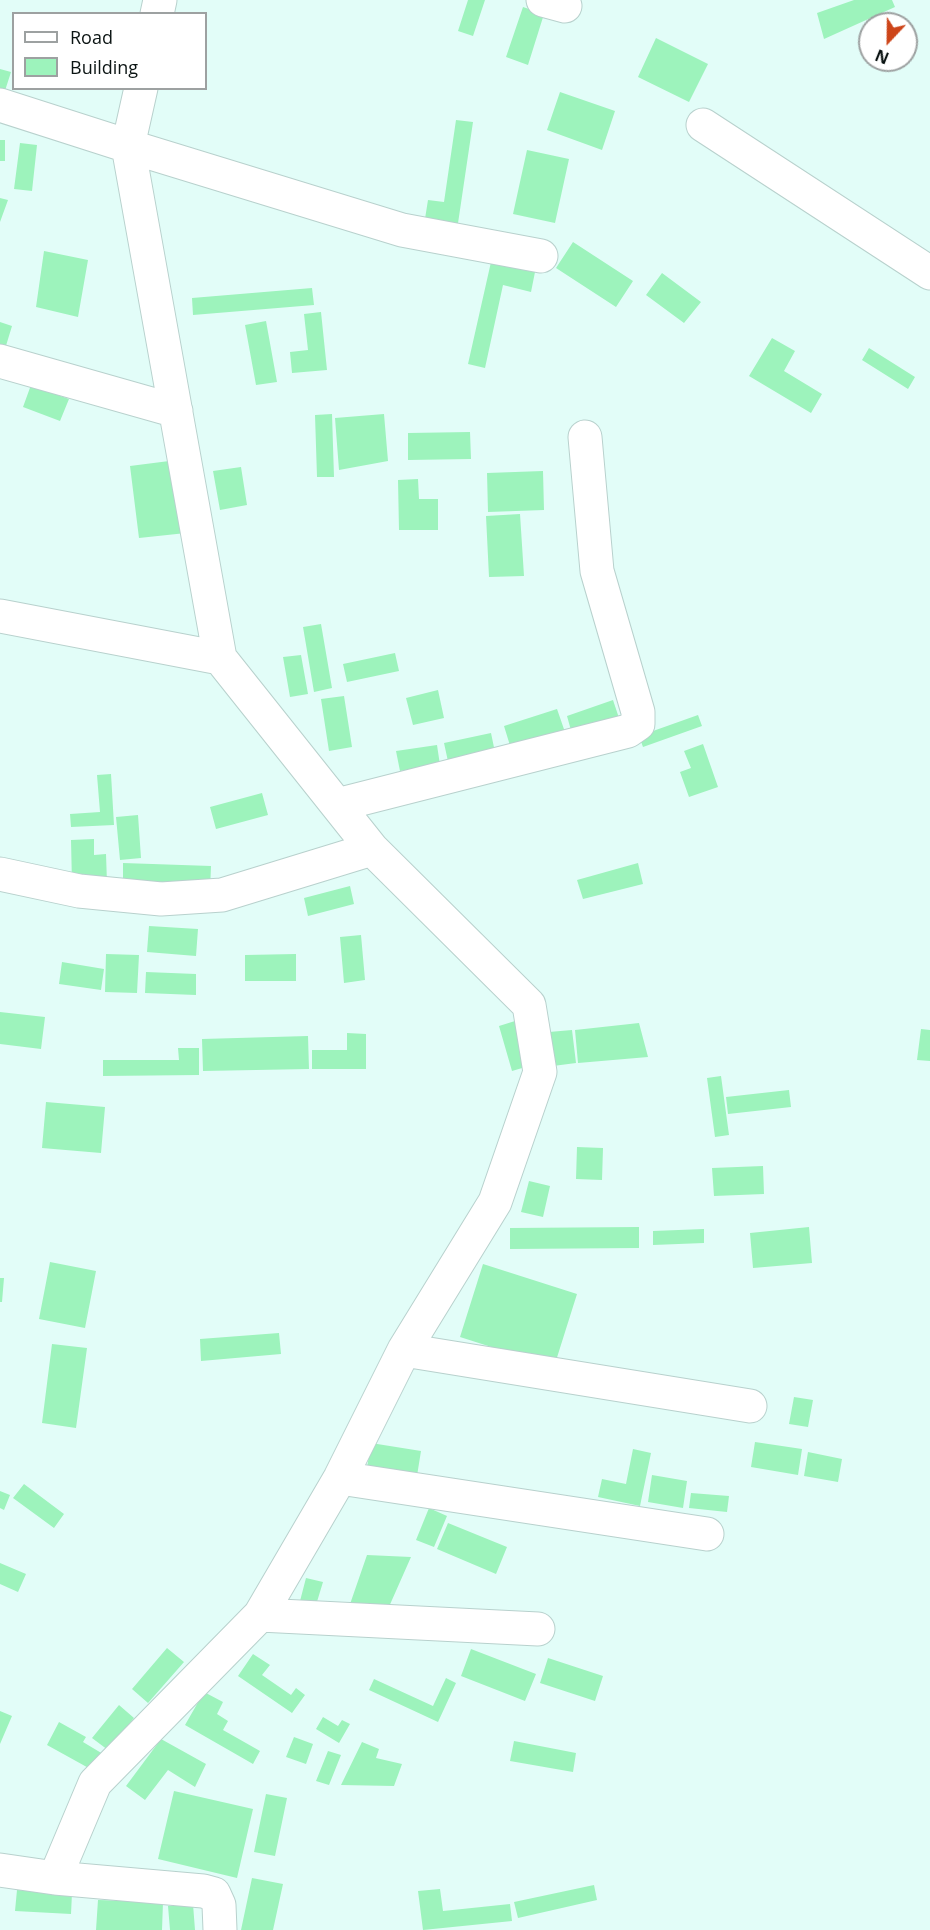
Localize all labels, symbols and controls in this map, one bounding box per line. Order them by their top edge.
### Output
legend [12,12,207,90]
north arrow [858,12,918,72]
text: Road [70,25,113,49]
text: N [872,44,892,69]
text: Building [70,55,138,79]

